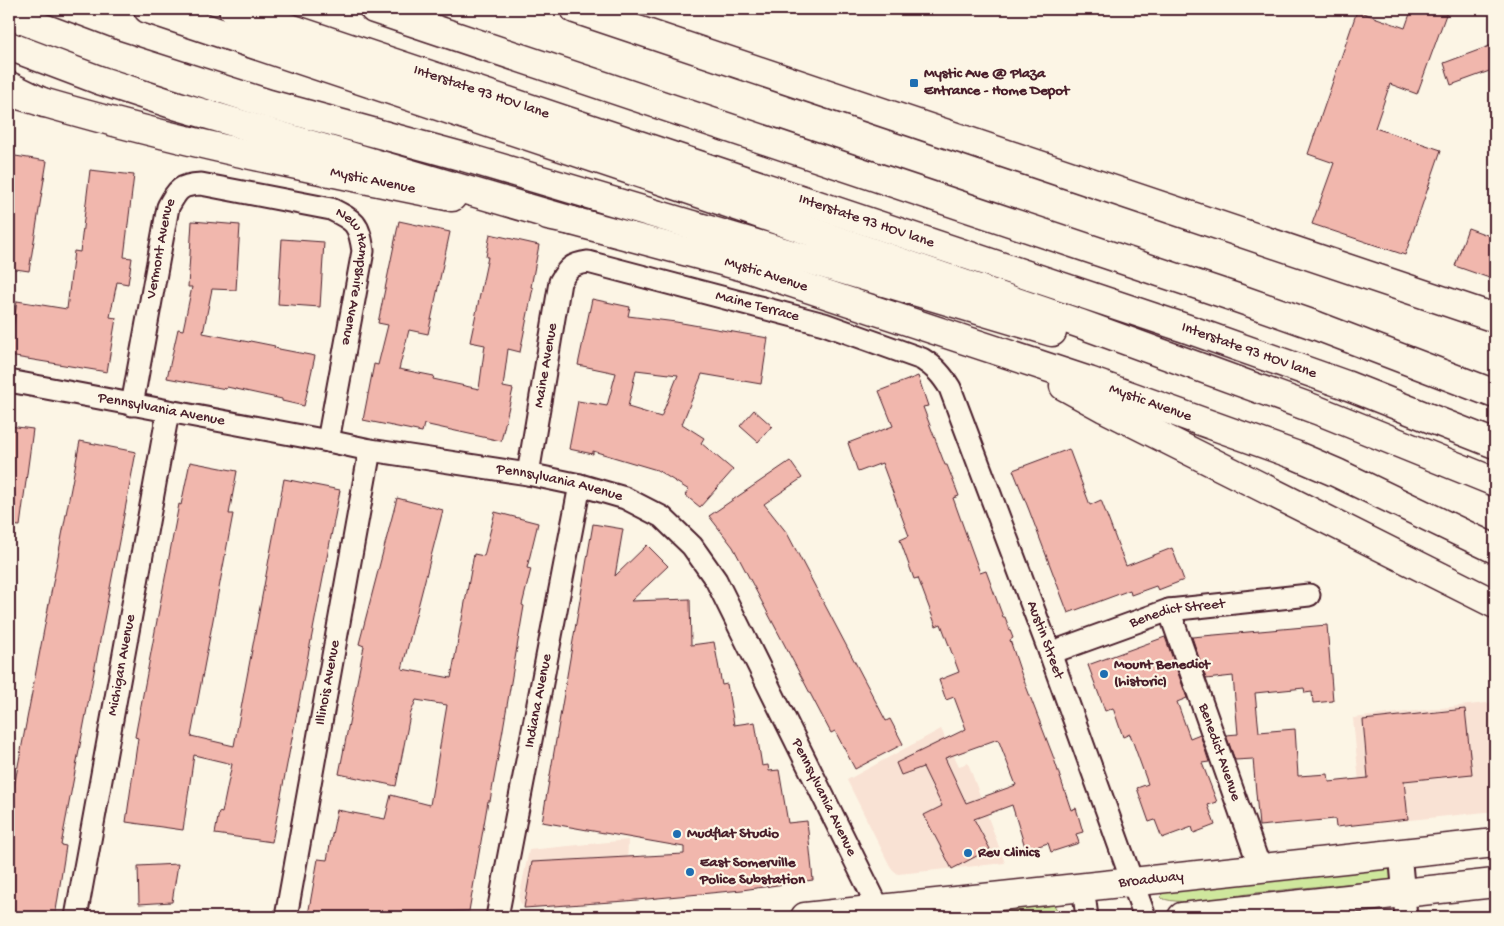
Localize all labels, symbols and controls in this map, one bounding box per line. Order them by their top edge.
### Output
street label: Interstate 93 HOV lane [411,61,552,123]
place label: Mystic Ave @ Plaza Entrance - Home Depot [924,65,1071,100]
marker: Mystic Ave @ Plaza Entrance - Home Depot [908,77,920,89]
street label: Mystic Avenue [329,163,417,198]
street label: Interstate 93 HOV lane [796,190,937,252]
street label: Vermont Avenue [142,195,180,301]
street label: New Hampshire Avenue [332,204,372,347]
street label: Mystic Avenue [722,253,810,297]
street label: Maine Terrace [713,287,801,326]
street label: Interstate 93 HOV lane [1179,318,1319,383]
street label: Maine Avenue [530,322,562,409]
street label: Mystic Avenue [1106,380,1194,426]
street label: Pennsylvania Avenue [95,389,227,430]
street label: Pennsylvania Avenue [494,460,625,506]
street label: Benedict Street [1126,595,1228,633]
street label: Austin Street [1022,599,1068,683]
street label: Michigan Avenue [104,613,140,717]
street label: Illinois Avenue [312,639,345,727]
street label: Indiana Avenue [521,652,556,749]
place label: Mount Benedict (historic) [1114,656,1211,691]
marker: Mount Benedict (historic) [1098,668,1110,680]
street label: Benedict Avenue [1193,700,1245,804]
street label: Pennsylvania Avenue [787,735,861,859]
place label: Mudflat Studio [687,825,779,843]
marker: Mudflat Studio [671,828,683,840]
place label: Rev Clinics [977,844,1041,862]
marker: Rev Clinics [962,847,974,859]
place label: East Somerville Police Substation [699,854,806,889]
marker: East Somerville Police Substation [684,866,696,878]
street label: Broadway [1117,867,1185,892]

